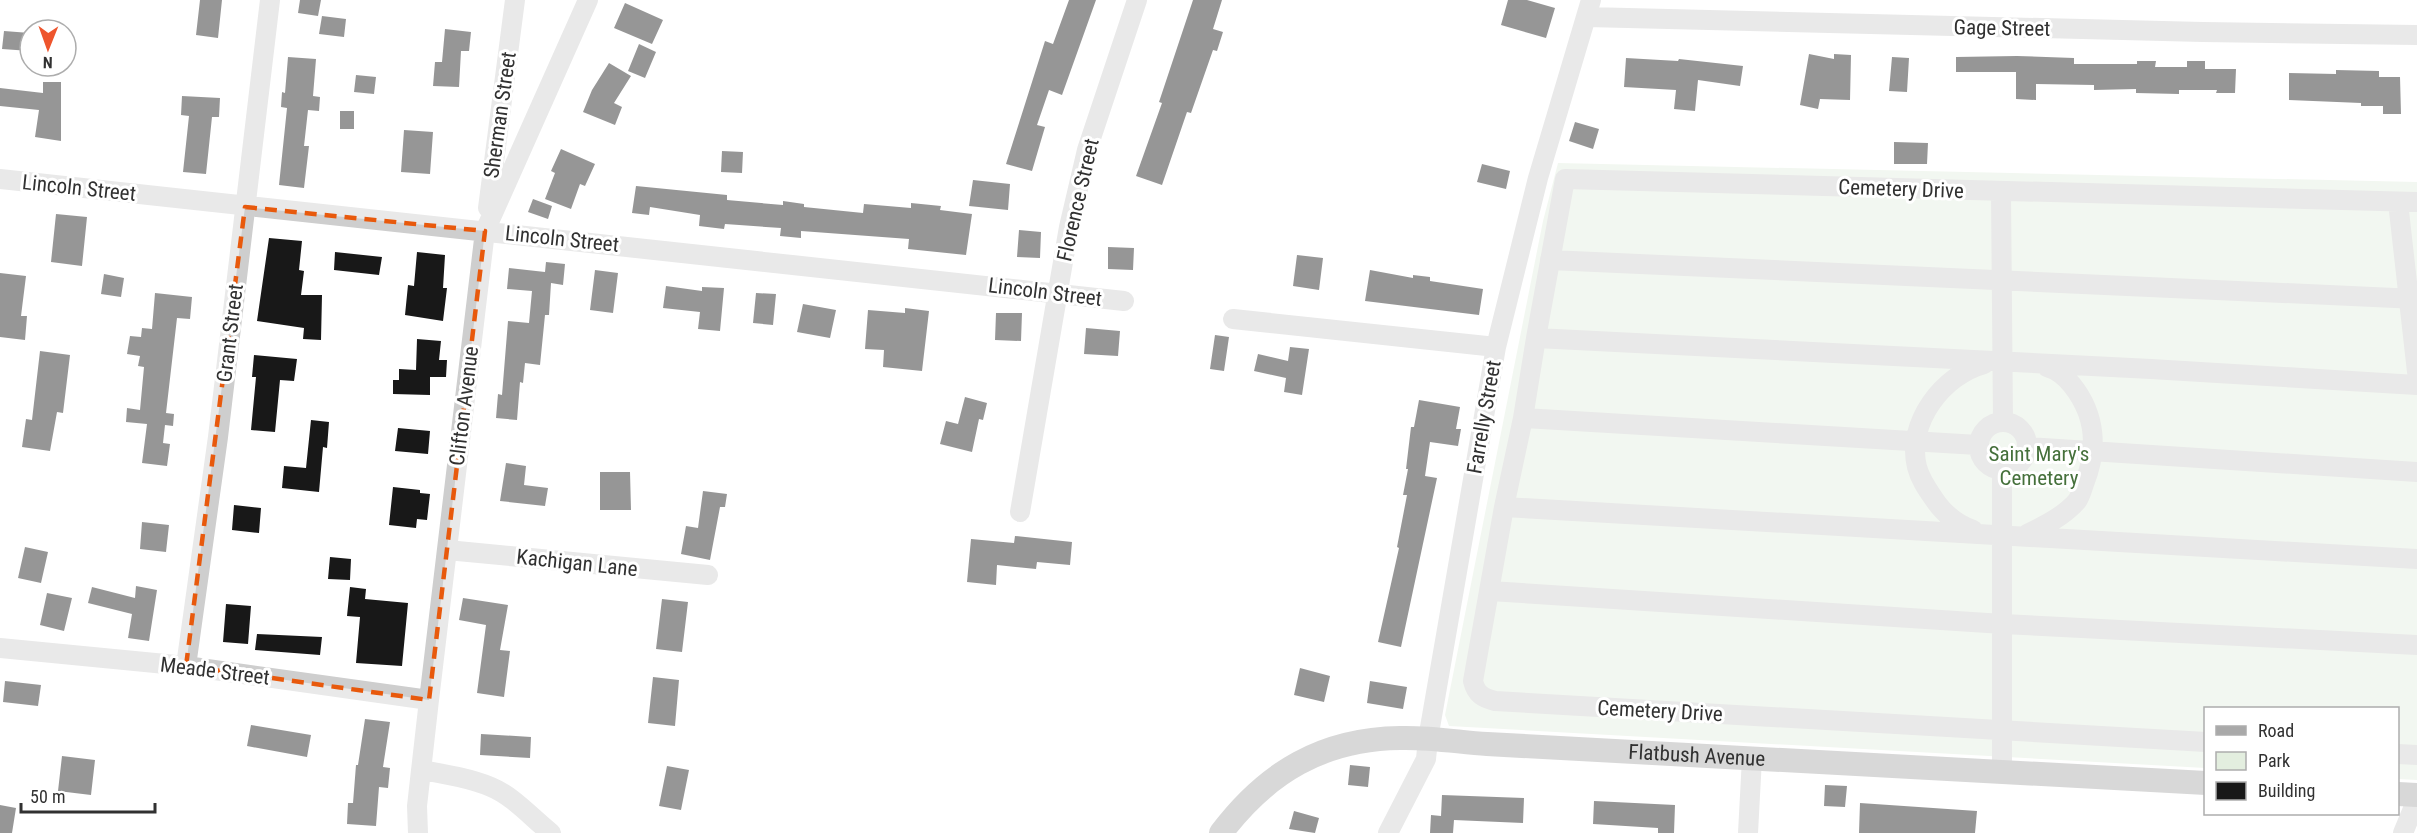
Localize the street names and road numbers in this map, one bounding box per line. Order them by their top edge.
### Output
street label: Gage Street [1953,15,2051,41]
street label: Sherman Street [479,50,521,180]
street label: Florence Street [1052,136,1104,264]
street label: Lincoln Street [21,170,137,206]
street label: Cemetery Drive [1838,175,1964,203]
street label: Lincoln Street [504,221,620,257]
street label: Lincoln Street [987,273,1103,311]
street label: Grant Street [212,282,248,384]
street label: Clifton Avenue [445,345,483,467]
street label: Farrelly Street [1462,358,1506,476]
street label: Kachigan Lane [515,545,639,581]
street label: Meade Street [159,652,271,690]
street label: Cemetery Drive [1597,696,1723,726]
street label: Flatbush Avenue [1628,740,1766,771]

